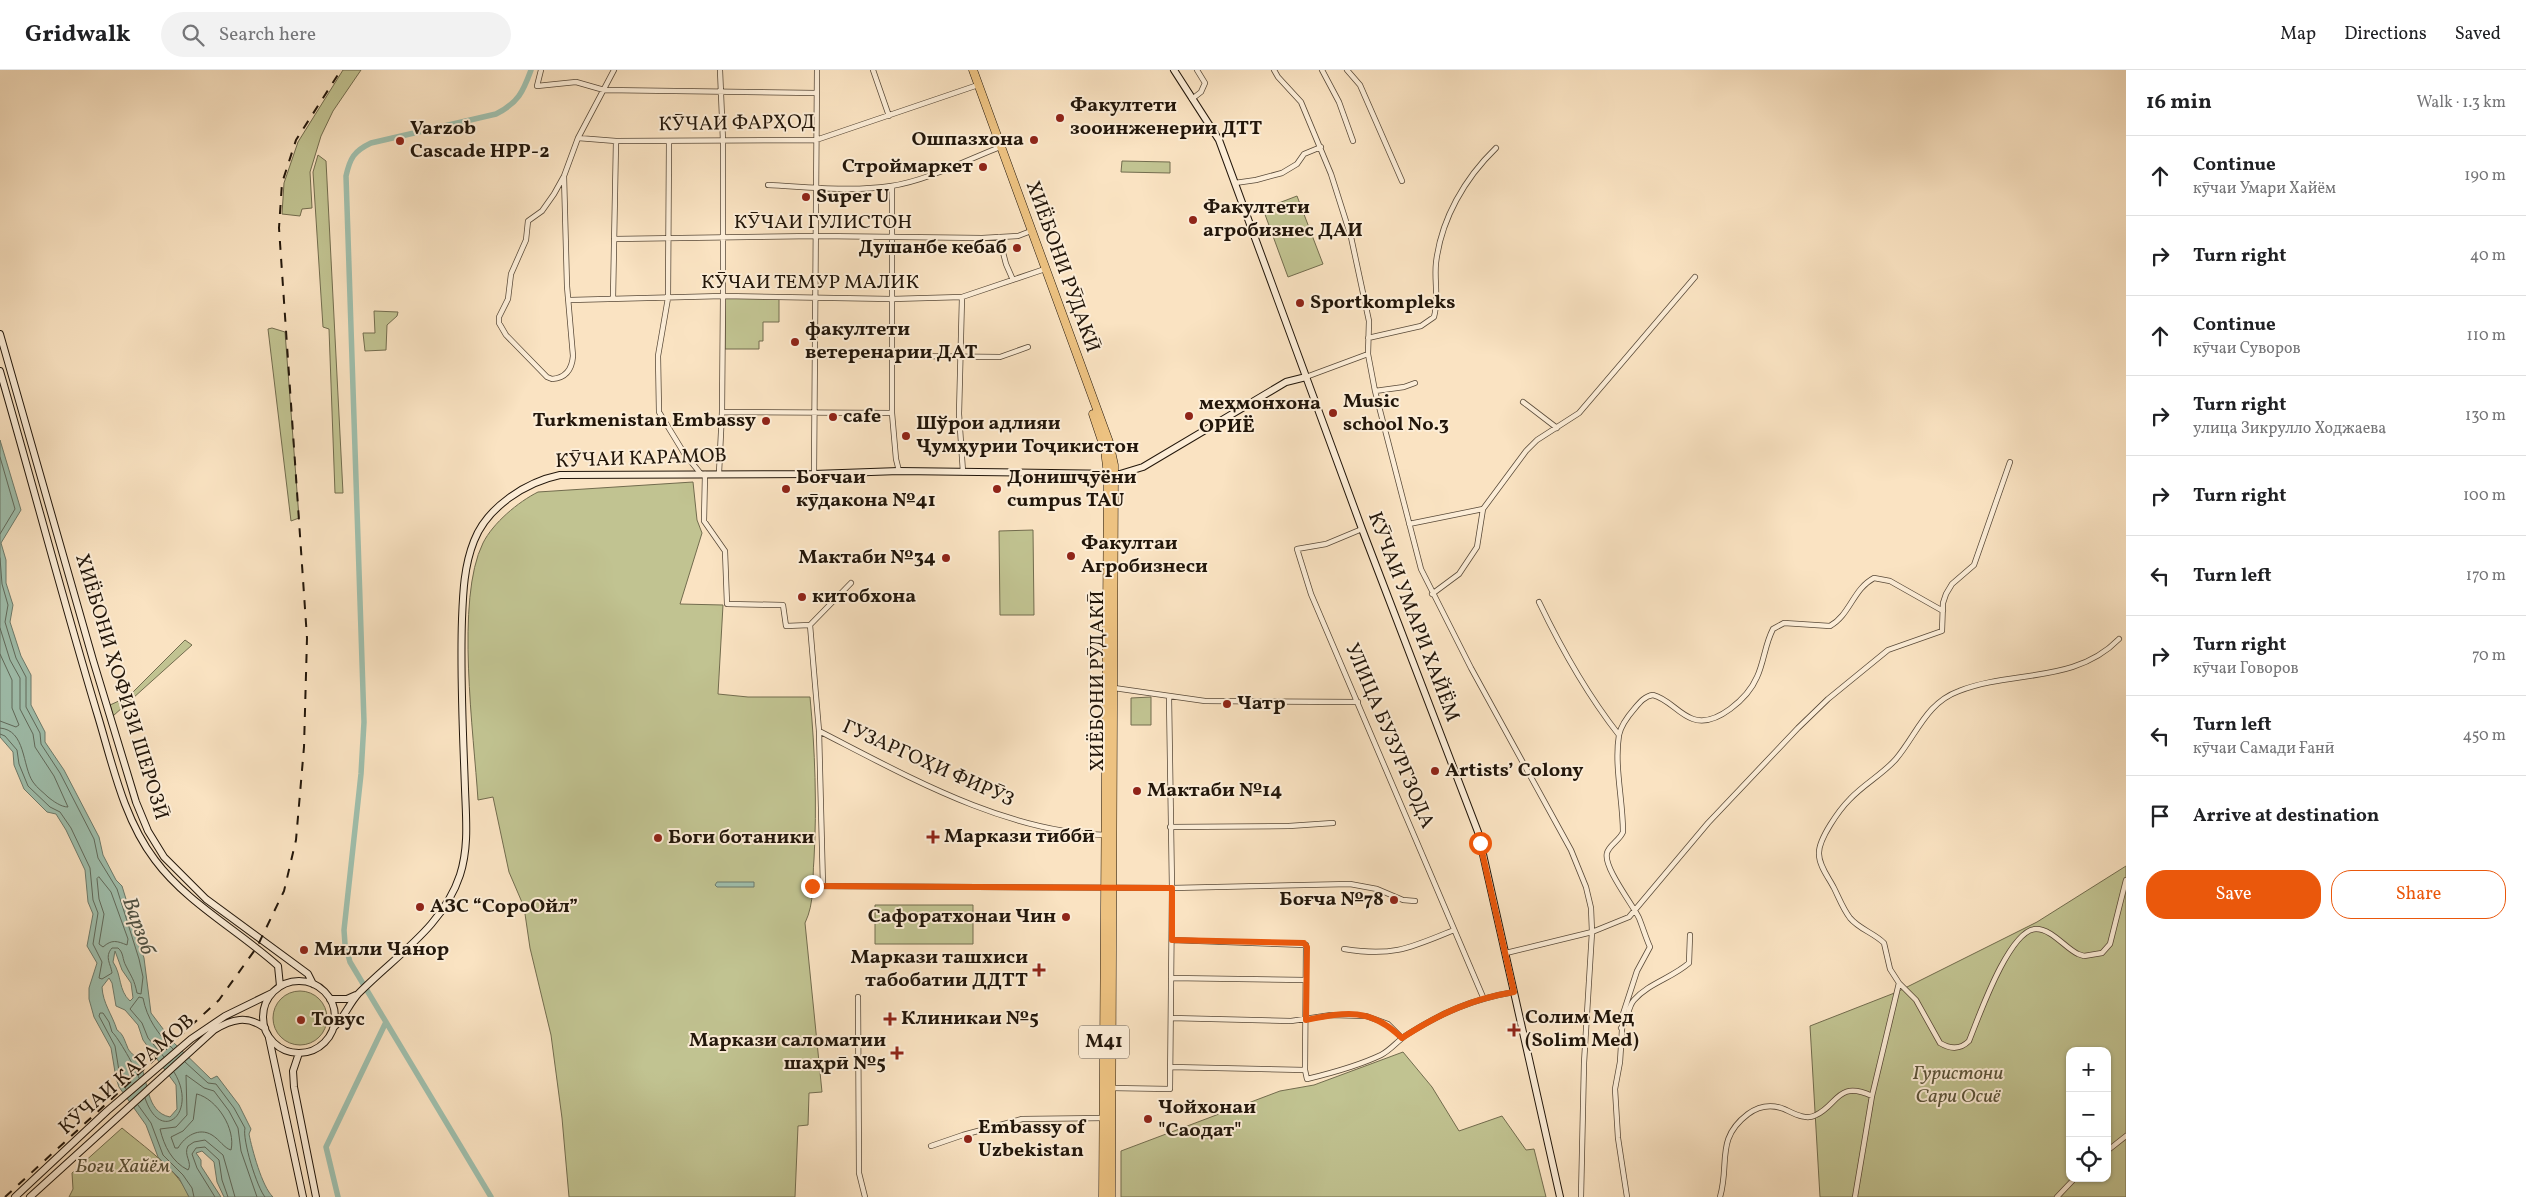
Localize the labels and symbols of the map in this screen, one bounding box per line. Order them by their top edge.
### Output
place label: Факултети зооинженерии ДТТ [1070,92,1262,143]
street label: КӮЧАИ ФАРҲОД [658,109,816,139]
marker: Факултети зооинженерии ДТТ [1054,112,1066,124]
place label: Varzob Cascade HPP-2 [410,115,550,166]
place label: Oшпазхона [912,126,1024,154]
marker: Oшпазхона [1028,134,1040,146]
marker: Varzob Cascade HPP-2 [394,135,406,147]
place label: Строймаркет [842,153,973,181]
marker: Строймаркет [977,161,989,173]
street label: ХИЁБОНИ РӮДАКӢ [1018,177,1106,357]
place label: Super U [816,183,890,211]
marker: Super U [800,191,812,203]
place label: Факултети агробизнес ДАИ [1203,194,1363,245]
street label: КӮЧАИ ГУЛИСТОН [734,209,912,237]
marker: Факултети агробизнес ДАИ [1187,214,1199,226]
place label: Душанбе кебаб [859,234,1007,262]
marker: Душанбе кебаб [1011,242,1023,254]
street label: КӮЧАИ ТЕМУР МАЛИК [701,269,919,297]
place label: Sportkompleks [1310,289,1456,317]
marker: Sportkompleks [1294,297,1306,309]
place label: факултети ветеренарии ДАТ [805,316,978,367]
marker: факултети ветеренарии ДАТ [789,336,801,348]
place label: Music school No.3 [1343,388,1449,439]
place label: меҳмонхона ОРИЁ [1199,390,1321,441]
place label: cafe [843,403,881,431]
place label: Turkmenistan Embassy [533,407,756,435]
marker: Music school No.3 [1327,407,1339,419]
place label: Шўрои адлияи Ҷумҳурии Тоҷикистон [916,410,1139,461]
marker: меҳмонхона ОРИЁ [1183,410,1195,422]
marker: cafe [827,411,839,423]
marker: Turkmenistan Embassy [760,415,772,427]
marker: Шўрои адлияи Ҷумҳурии Тоҷикистон [900,430,912,442]
street label: КӮЧАИ КАРАМОВ [555,442,727,476]
place label: Боғчаи кӯдакона №41 [796,464,936,515]
place label: Донишҷӯёни cumpus TAU [1007,464,1137,515]
marker: Боғчаи кӯдакона №41 [780,483,792,495]
marker: Донишҷӯёни cumpus TAU [991,483,1003,495]
street label: КӮЧАИ УМАРИ ХАЙЁМ [1360,508,1466,726]
place label: Факултаи Агробизнеси [1081,530,1208,581]
place label: Мактаби №34 [798,544,936,572]
marker: Факултаи Агробизнеси [1065,550,1077,562]
street label: ХИЁБОНИ ҲОФИЗИ ШЕРОЗӢ [67,551,175,823]
marker: Мактаби №34 [940,552,952,564]
place label: китобхона [812,583,916,611]
street label: ХИЁБОНИ РӮДАКӢ [1084,590,1112,772]
marker: китобхона [796,591,808,603]
street label: УЛИЦА БУЗУРГЗОДА [1337,639,1441,833]
place label: Чатр [1237,690,1286,718]
marker: Чатр [1221,698,1233,710]
street label: ГУЗАРГОҲИ ФИРӮЗ [837,713,1019,815]
place label: Artists’ Colony [1445,757,1584,785]
marker: Artists’ Colony [1429,765,1441,777]
place label: Мактаби №14 [1147,777,1282,805]
marker: Мактаби №14 [1131,785,1143,797]
place label: Маркази тиббӣ [944,823,1095,851]
place label: Боги ботаники [668,824,814,852]
marker: Маркази тиббӣ [926,830,940,844]
marker: Боги ботаники [652,832,664,844]
route start [1469,832,1492,855]
route end [801,875,824,898]
place label: Боғча №78 [1279,886,1384,914]
water label: Варзоб [114,893,162,960]
place label: АЗС “СороОйл” [430,893,578,921]
marker: Боғча №78 [1388,894,1400,906]
marker: АЗС “СороОйл” [414,901,426,913]
place label: Сафоратхонаи Чин [868,903,1056,931]
marker: Сафоратхонаи Чин [1060,911,1072,923]
place label: Милли Чанор [314,936,449,964]
marker: Милли Чанор [298,944,310,956]
place label: Маркази ташхиси табобатии ДДТТ [850,944,1028,995]
marker: Маркази ташхиси табобатии ДДТТ [1032,963,1046,977]
place label: Солим Мед (Solim Med) [1525,1004,1639,1055]
place label: Клиникаи №5 [901,1005,1039,1033]
place label: Товус [311,1006,365,1034]
street label: КӮЧАИ КАРАМОВ [53,1008,201,1142]
marker: Клиникаи №5 [883,1012,897,1026]
marker: Товус [295,1014,307,1026]
marker: Солим Мед (Solim Med) [1507,1023,1521,1037]
road number: M41 [1079,1026,1129,1059]
place label: Маркази саломатии шаҳрӣ №5 [689,1027,886,1078]
marker: Маркази саломатии шаҳрӣ №5 [890,1046,904,1060]
park label: Гуристони Сари Осиё [1913,1060,2003,1111]
place label: Чойхонаи "Саодат" [1158,1094,1256,1145]
marker: Чойхонаи "Саодат" [1142,1113,1154,1125]
place label: Embassy of Uzbekistan [978,1114,1087,1165]
marker: Embassy of Uzbekistan [962,1133,974,1145]
park label: Боғи Хайём [76,1153,170,1181]

